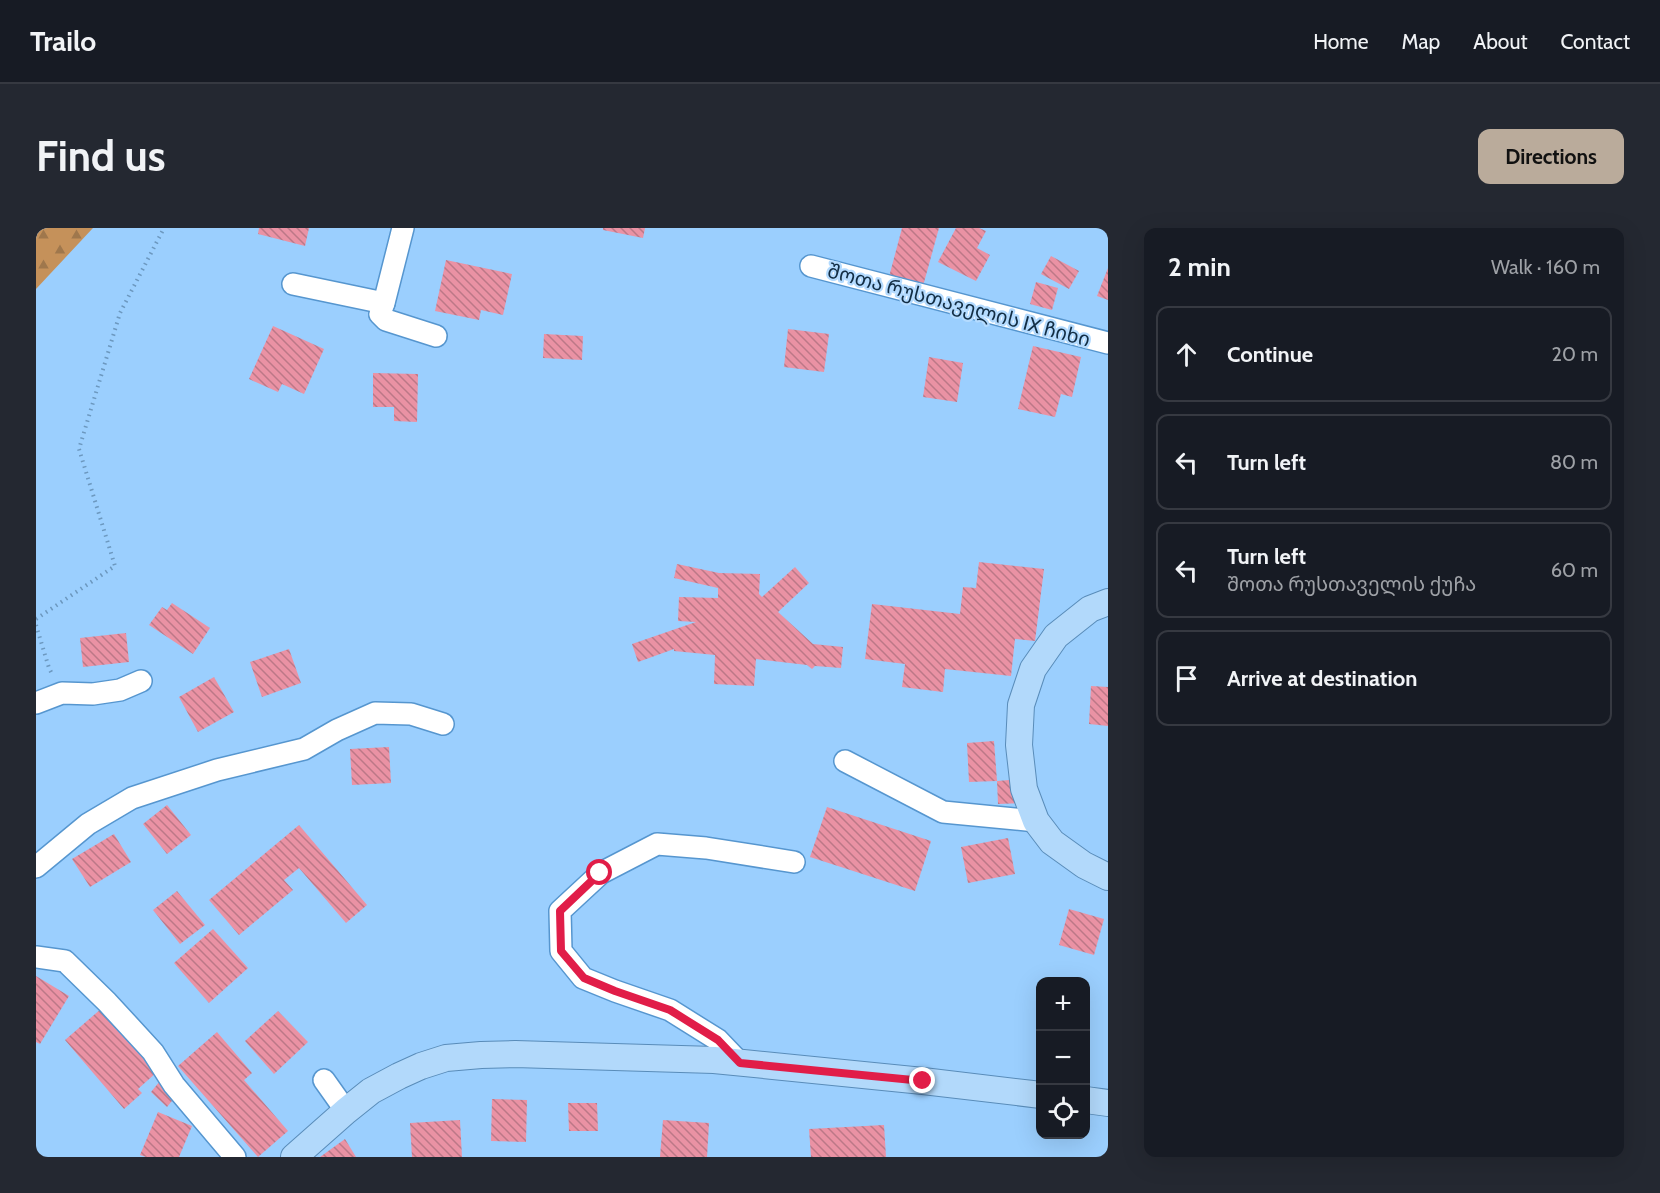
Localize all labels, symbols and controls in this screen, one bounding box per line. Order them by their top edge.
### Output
text: Trailo [30,24,96,58]
text: Home [1313,29,1369,54]
text: Map [1402,29,1440,54]
text: About [1473,29,1527,54]
text: Contact [1560,29,1630,54]
button: Directions [1478,129,1624,184]
text: Find us [36,130,165,182]
text: 2 min [1168,251,1231,283]
text: Walk · 160 m [1491,255,1600,279]
street label: შოთა რუსთაველის IX ჩიხი [825,258,1093,353]
icon: ahead [1170,338,1203,371]
text: Continue [1227,341,1313,368]
text: 20 m [1552,342,1598,366]
icon: left [1170,446,1203,479]
text: Turn left [1227,449,1306,476]
text: 80 m [1550,450,1598,474]
text: Turn left [1227,543,1306,570]
icon: left [1170,554,1203,587]
text: 60 m [1551,558,1598,582]
text: შოთა რუსთაველის ქუჩა [1227,572,1476,596]
icon: arrive [1170,662,1203,695]
text: Arrive at destination [1227,665,1417,692]
route start [586,859,612,885]
map controls [1036,977,1090,1139]
button: + [1036,977,1090,1031]
button: − [1036,1031,1090,1085]
route end [909,1067,935,1093]
button: locate [1036,1085,1090,1139]

